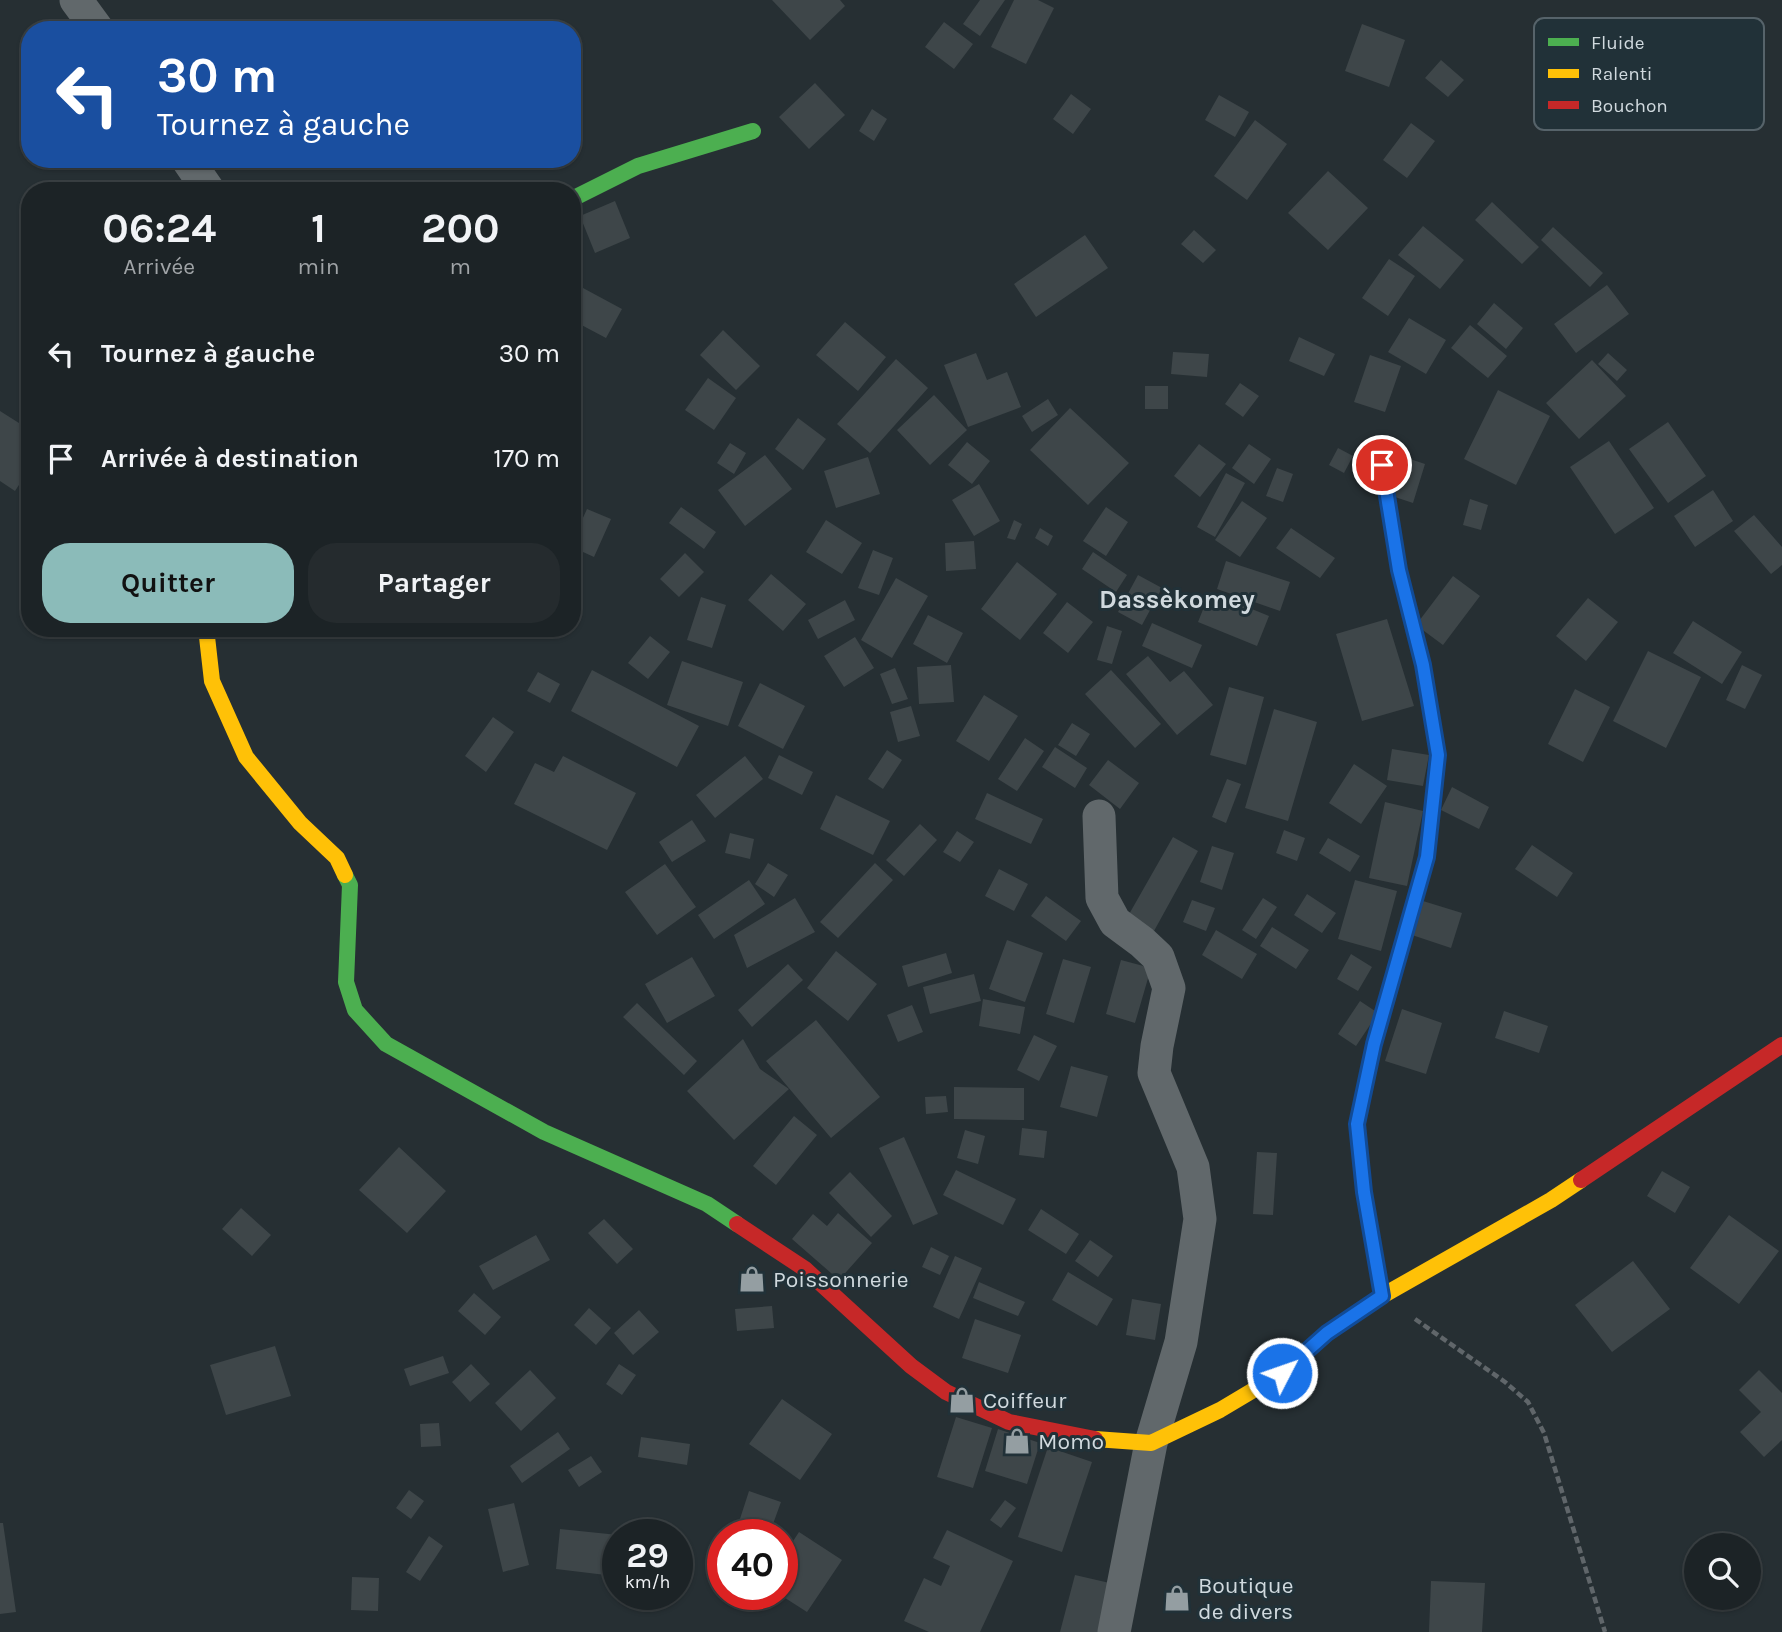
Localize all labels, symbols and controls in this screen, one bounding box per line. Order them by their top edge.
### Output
legend [1534,18,1764,130]
text: Fluide [1591,32,1644,54]
text: 30 m [157,47,277,104]
icon: left [42,49,133,140]
text: Ralenti [1591,63,1652,85]
text: Bouchon [1591,95,1668,117]
text: Tournez à gauche [157,106,410,143]
text: 06:24 [102,203,216,253]
text: 1 [311,203,326,253]
text: 200 [421,203,500,253]
text: Arrivée [123,253,195,280]
text: min [297,253,340,280]
text: m [450,253,471,280]
icon: left [42,335,80,373]
text: Tournez à gauche [101,338,315,369]
text: 30 m [499,338,560,369]
pin [1352,435,1412,495]
icon: arrive [42,440,80,478]
text: Arrivée à destination [101,443,359,474]
text: 170 m [493,443,560,474]
icon: arrive [1363,446,1401,484]
button: Quitter [42,543,294,623]
button: Partager [308,543,560,623]
district label: Dassèkomey [1099,584,1255,615]
shop icon: Poissonnerie [737,1264,767,1294]
place label: Poissonnerie [773,1266,908,1293]
position arrow [1245,1336,1319,1410]
shop icon: Coiffeur [947,1385,977,1415]
place label: Coiffeur [983,1387,1067,1414]
shop icon: Momo [1002,1426,1032,1456]
place label: Momo [1038,1428,1104,1455]
speed limit sign: 40 [707,1519,798,1610]
map controls [1684,1533,1761,1610]
button: search [1684,1533,1761,1610]
text: 29 [626,1535,669,1576]
text: km/h [625,1571,670,1593]
place label: Boutique de divers [1198,1572,1293,1625]
shop icon: Boutique de divers [1162,1583,1192,1613]

